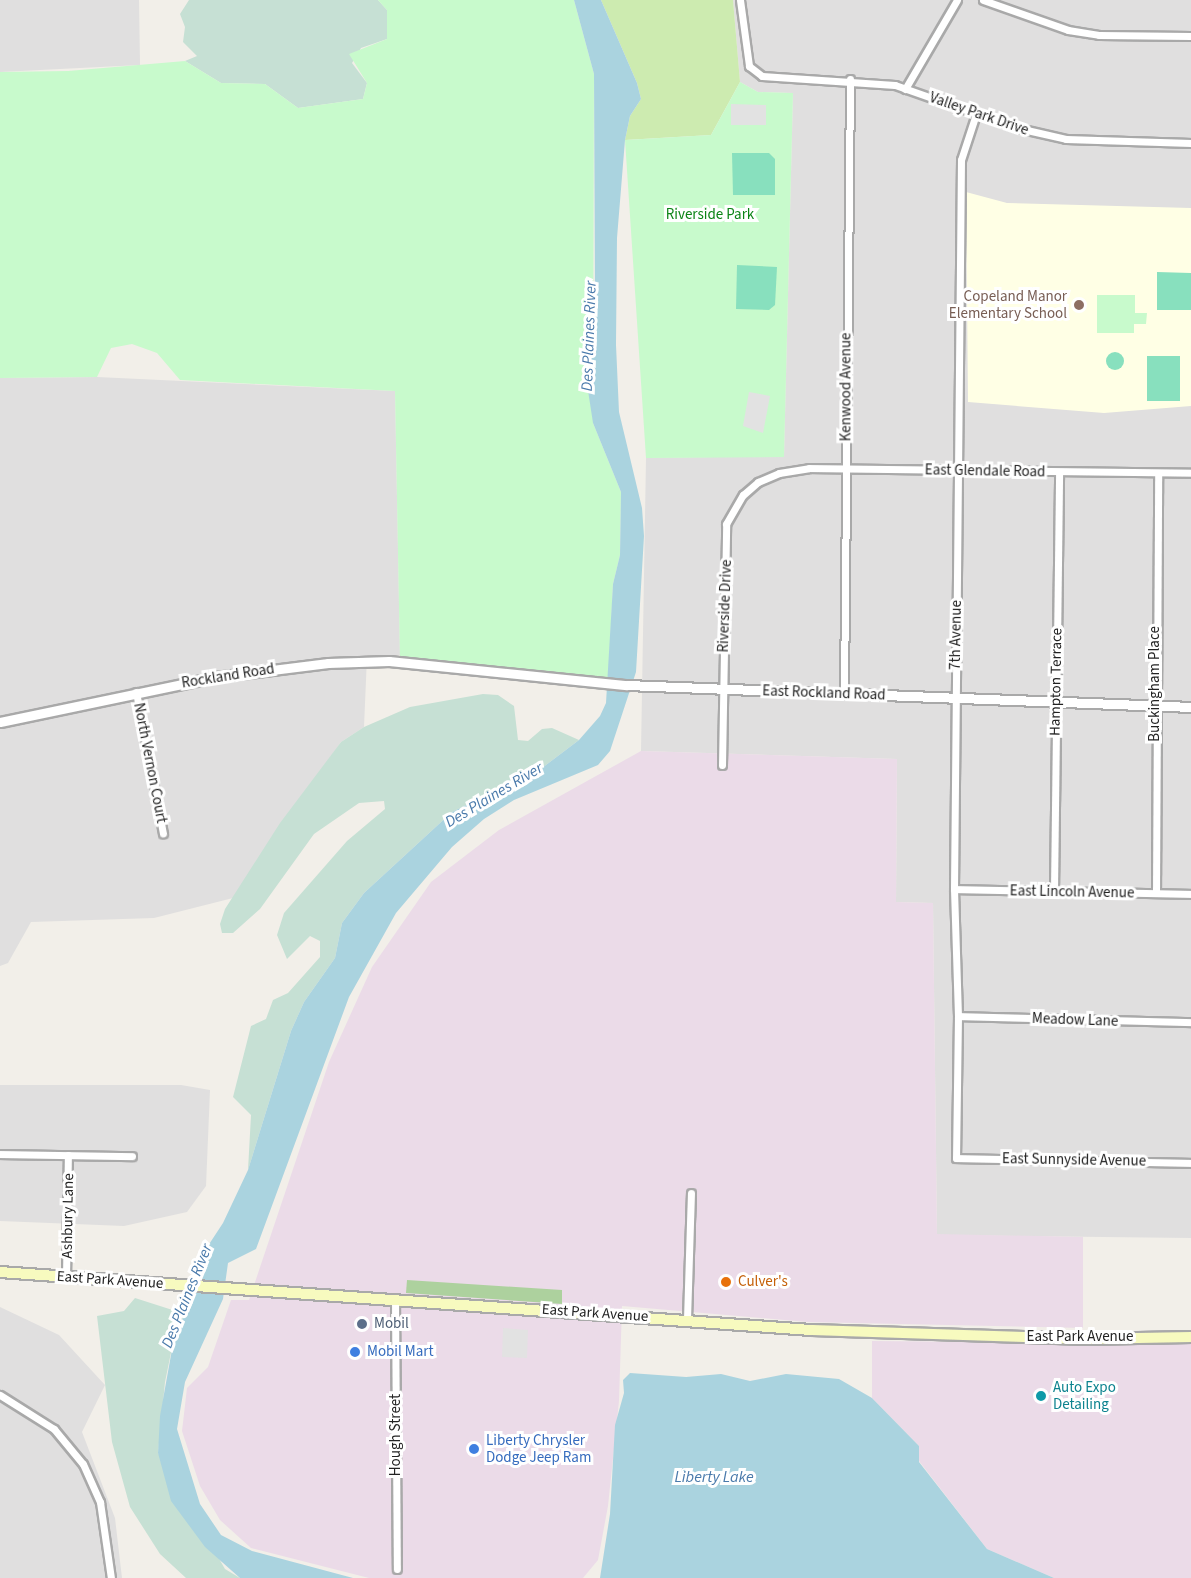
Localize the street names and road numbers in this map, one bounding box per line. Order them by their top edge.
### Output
street label: Valley Park Drive [927,89,1031,139]
street label: Kenwood Avenue [837,333,855,441]
street label: East Glendale Road [925,461,1045,481]
street label: Riverside Drive [714,559,736,653]
street label: 7th Avenue [946,600,966,670]
street label: Buckingham Place [1146,626,1164,742]
street label: Hampton Terrace [1046,628,1066,736]
street label: Rockland Road [180,660,276,692]
street label: East Rockland Road [762,682,886,704]
street label: North Vernon Court [130,701,170,825]
street label: East Lincoln Avenue [1010,882,1134,902]
street label: Meadow Lane [1032,1009,1118,1031]
street label: East Sunnyside Avenue [1002,1150,1146,1170]
street label: Ashbury Lane [58,1173,78,1259]
street label: East Park Avenue [56,1267,164,1293]
street label: East Park Avenue [541,1300,649,1326]
street label: East Park Avenue [1027,1328,1133,1346]
street label: Hough Street [387,1394,405,1476]

